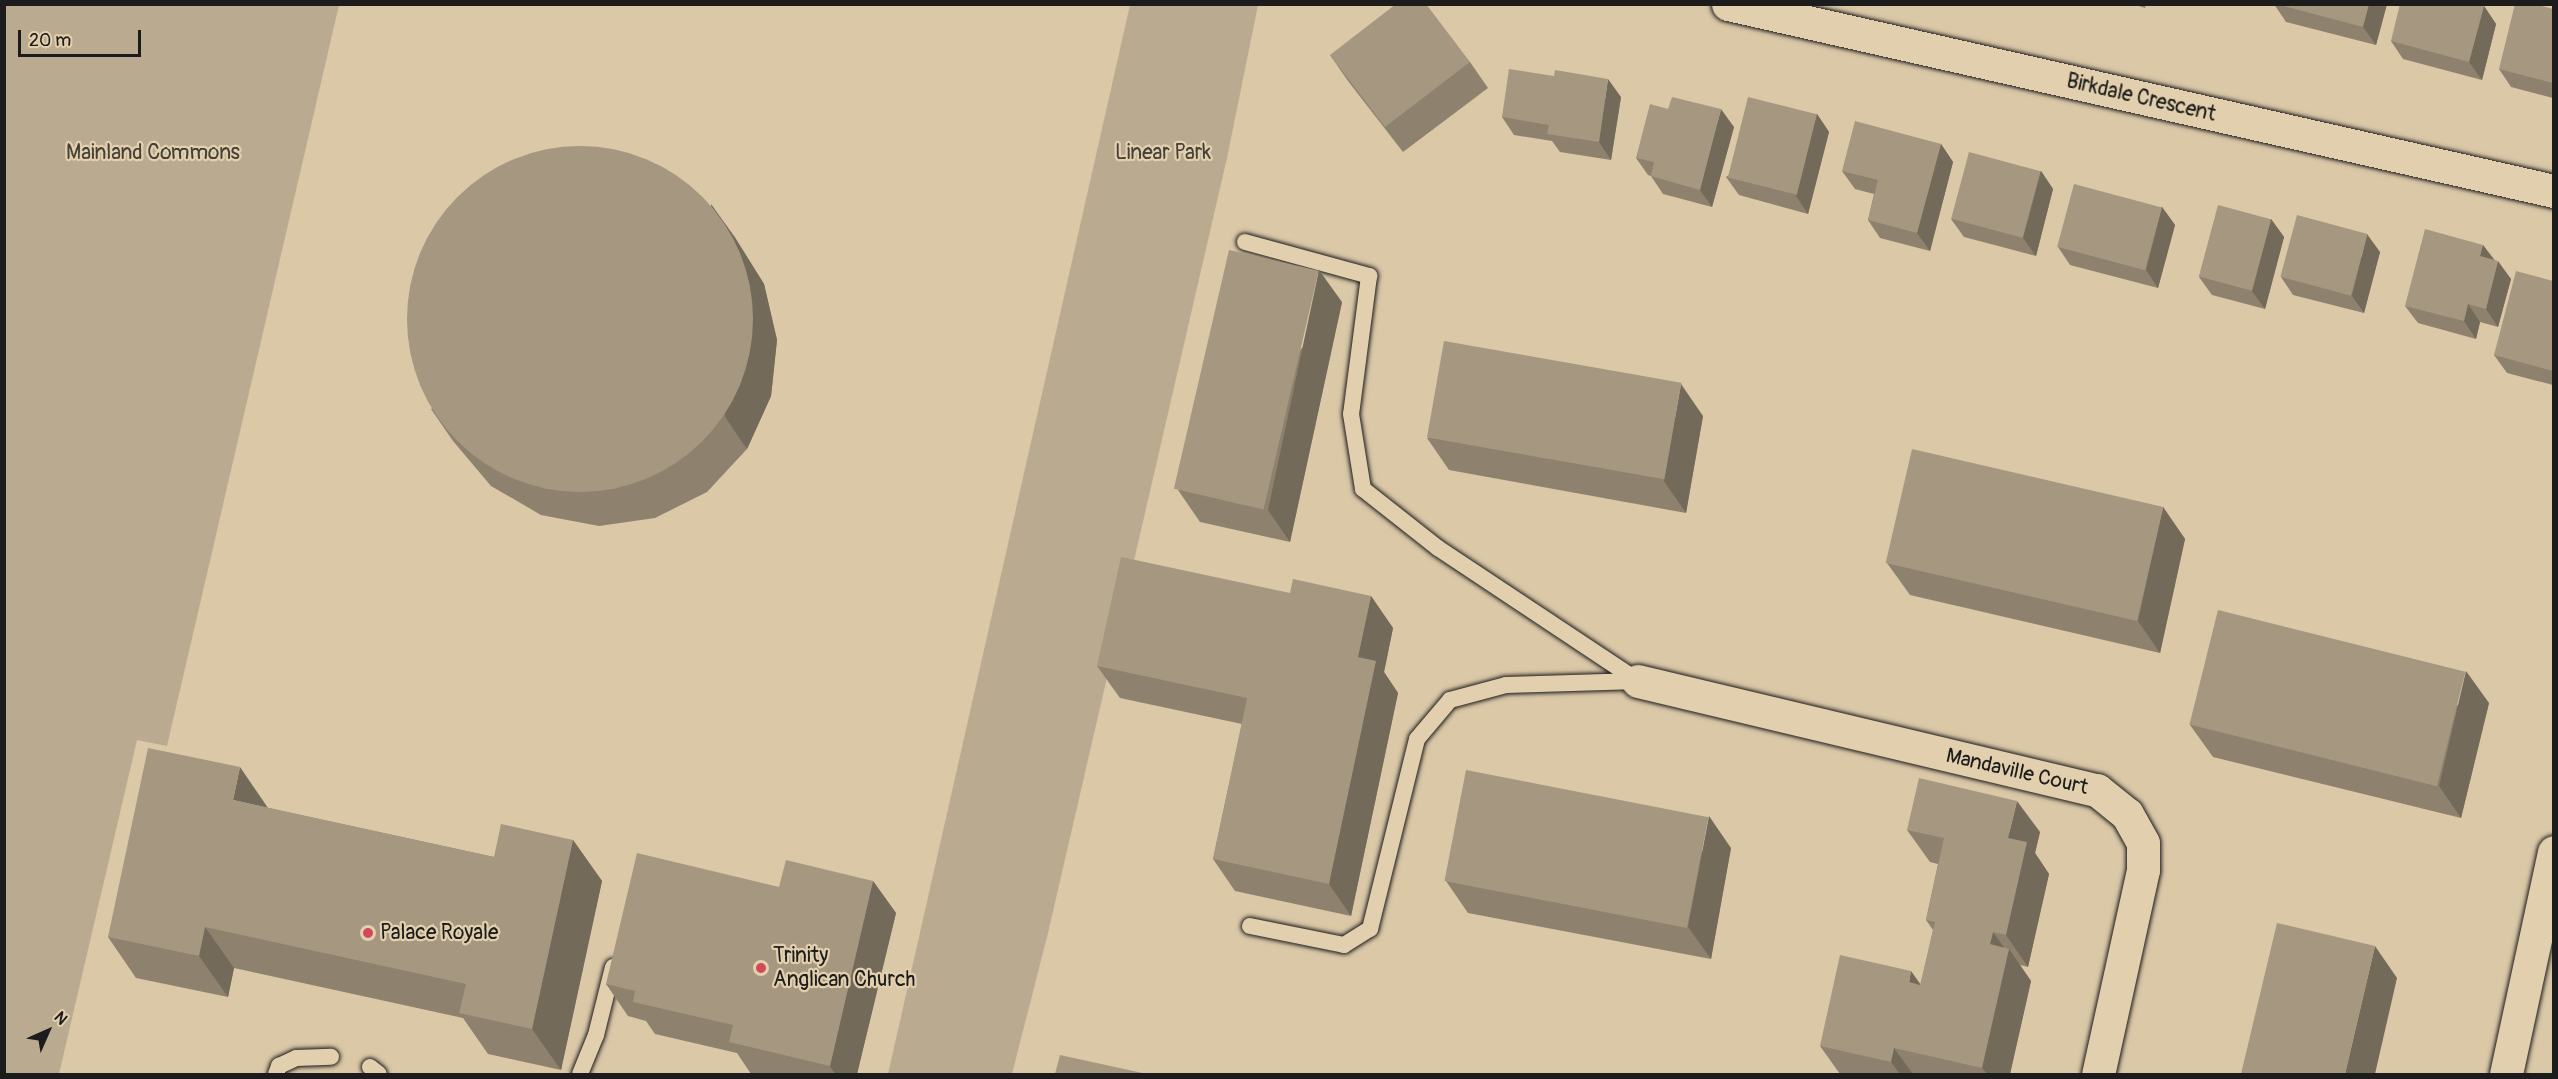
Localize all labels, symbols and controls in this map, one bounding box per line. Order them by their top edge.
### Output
scale bar [21,18,144,56]
text: 20 m [29,29,71,52]
street label: Birkdale Crescent [2064,69,2218,127]
park label: Mainland Commons [66,140,240,166]
park label: Linear Park [1115,140,1211,166]
street label: Mandaville Court [1944,743,2090,801]
place label: Palace Royale [380,920,498,946]
marker: Palace Royale [361,926,375,940]
place label: Trinity Anglican Church [773,943,915,993]
marker: Trinity Anglican Church [754,961,768,975]
north arrow [18,1001,78,1061]
text: N [50,1007,72,1029]

